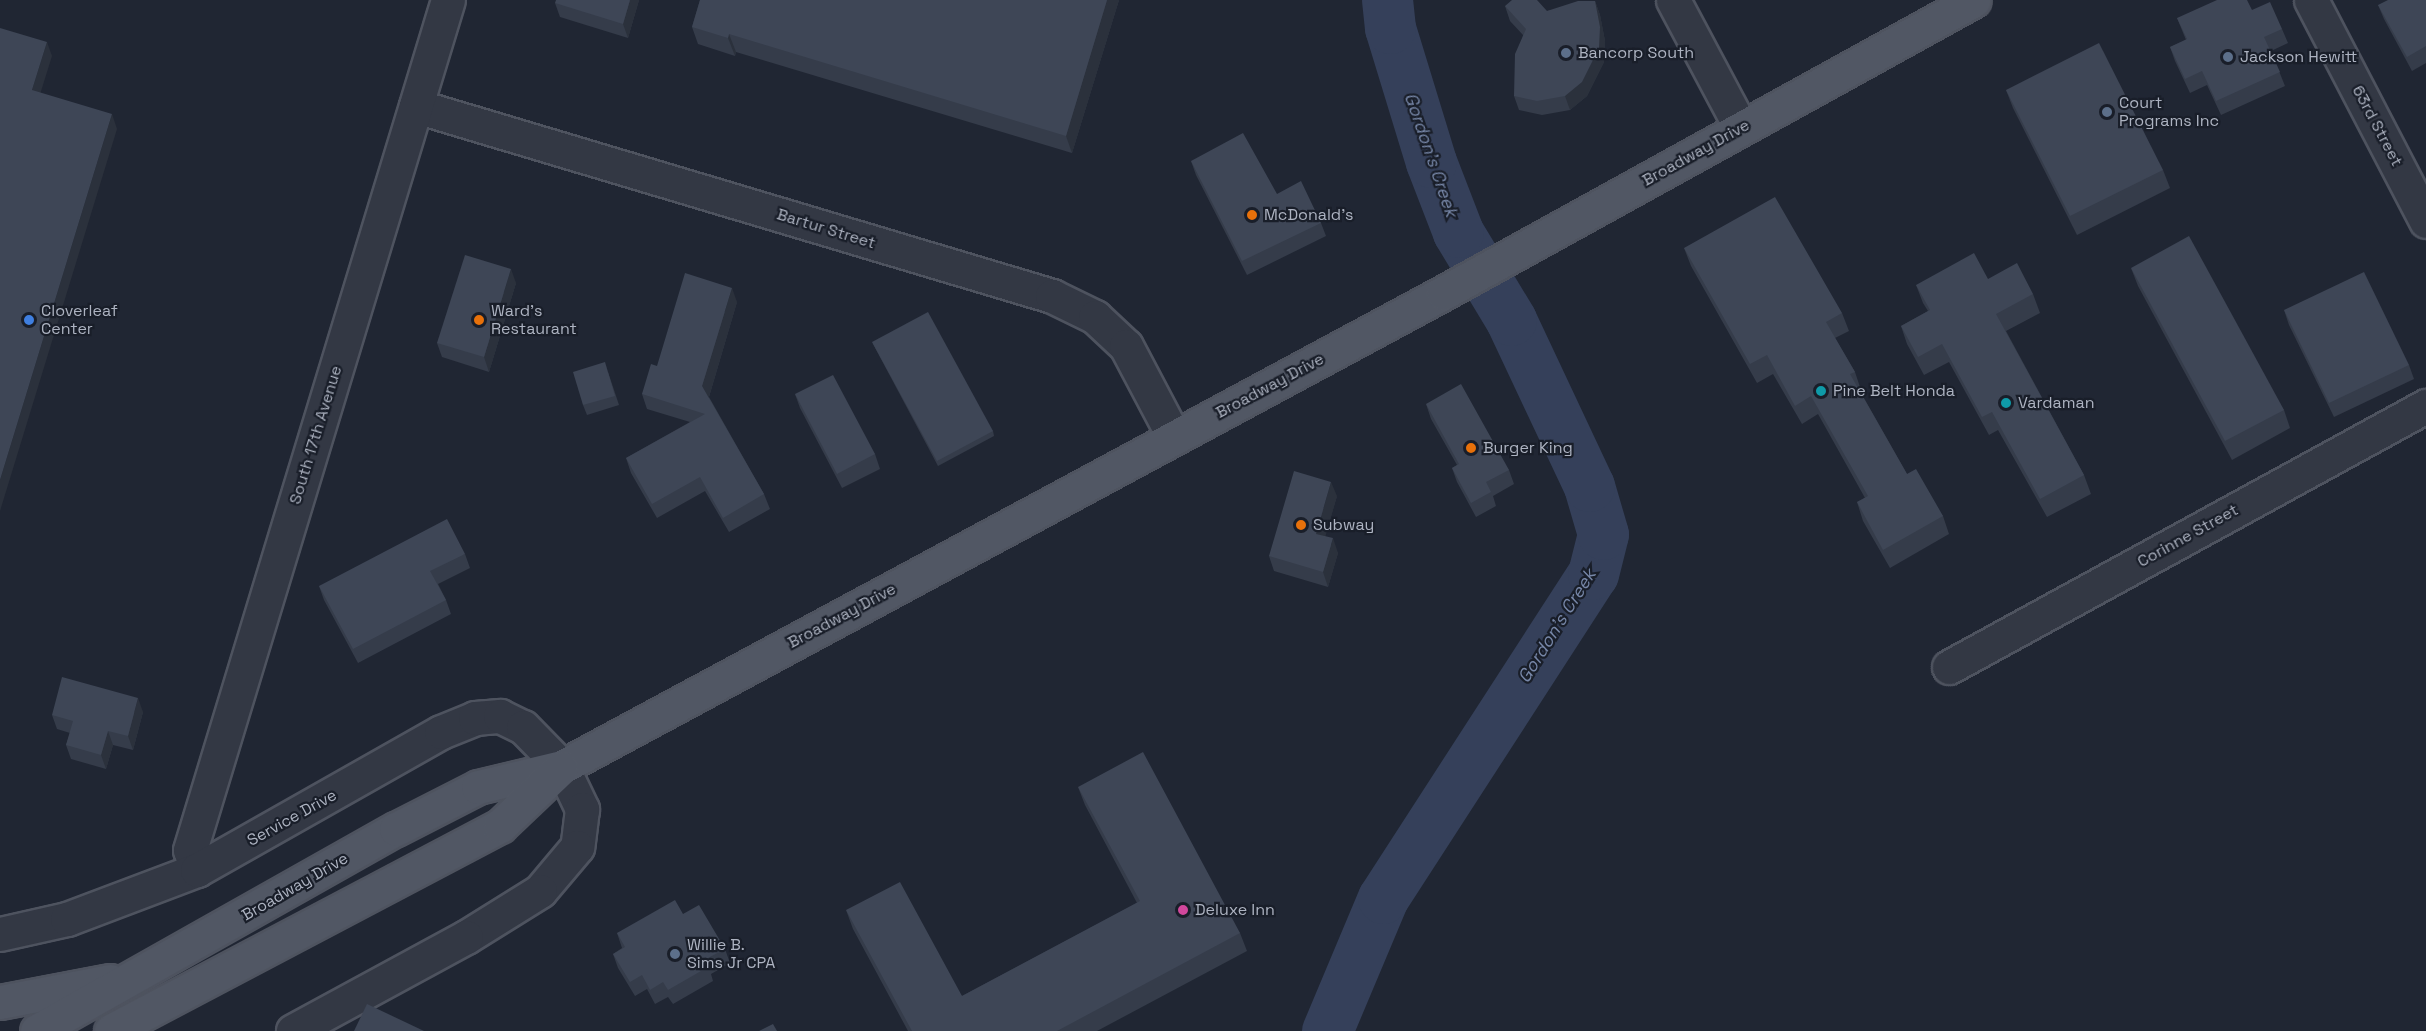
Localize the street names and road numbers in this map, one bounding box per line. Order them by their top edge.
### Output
street label: 63rd Street [2348,82,2406,170]
street label: Broadway Drive [1639,116,1753,190]
street label: Bartur Street [774,205,878,253]
street label: Broadway Drive [1213,349,1327,423]
street label: South 17th Avenue [286,363,346,507]
street label: Corinne Street [2134,500,2242,572]
street label: Broadway Drive [785,579,899,653]
street label: Service Drive [244,786,340,850]
street label: Broadway Drive [238,849,352,925]

